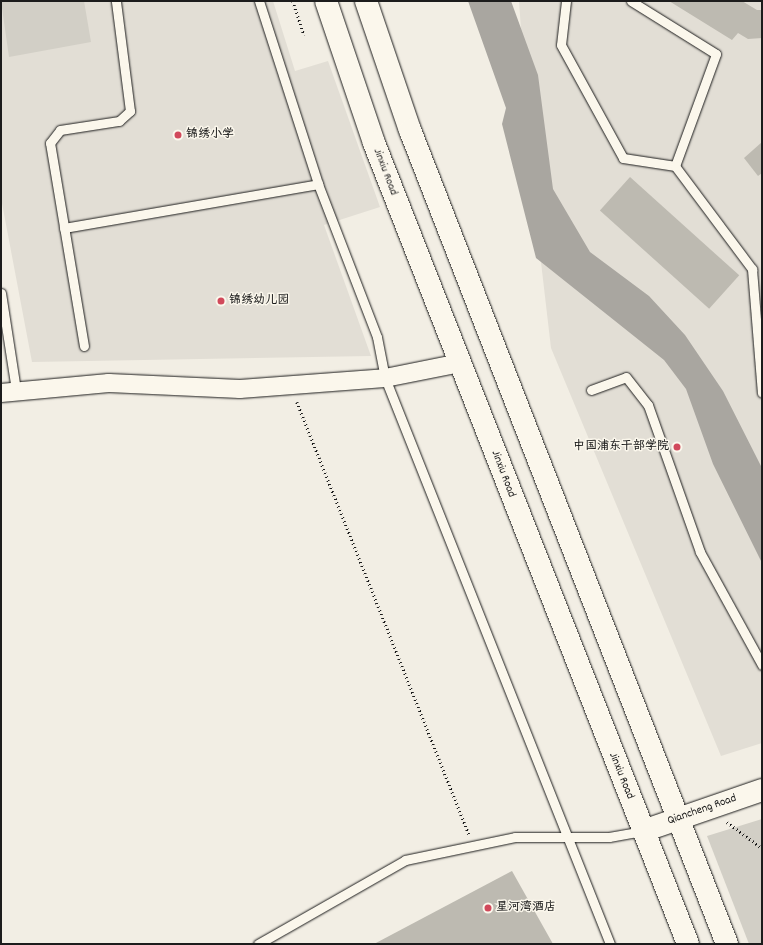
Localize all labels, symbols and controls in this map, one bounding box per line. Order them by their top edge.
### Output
place label: 锦绣小学 [186,128,234,142]
marker: 锦绣小学 [173,130,183,140]
street label: Jinxiu Road [369,146,401,198]
place label: 锦绣幼儿园 [229,294,289,308]
marker: 锦绣幼儿园 [216,296,226,306]
place label: 中国浦东干部学院 [573,440,669,454]
marker: 中国浦东干部学院 [672,442,682,452]
street label: Jinxiu Road [487,448,519,500]
street label: Jinxiu Road [605,751,637,801]
street label: Qiancheng Road [666,791,738,829]
place label: 星河湾酒店 [496,901,556,915]
marker: 星河湾酒店 [483,903,493,913]

